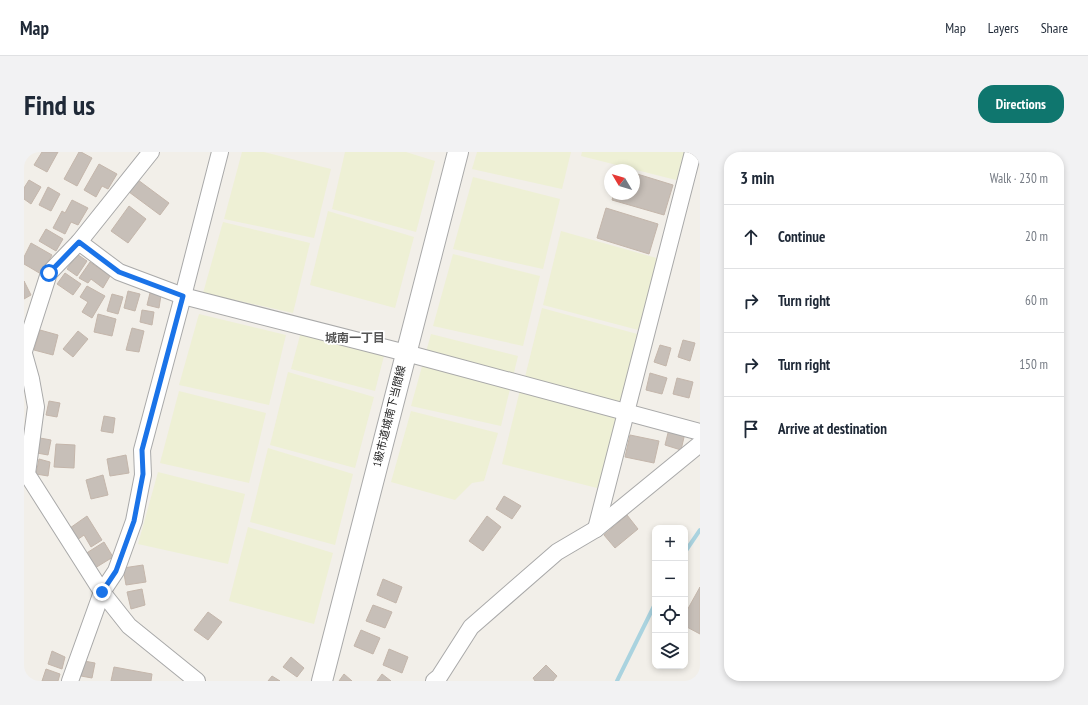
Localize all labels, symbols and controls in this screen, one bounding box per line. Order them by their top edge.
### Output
text: Map [20,16,49,40]
text: Map [945,19,966,37]
text: Layers [988,19,1019,37]
text: Share [1041,19,1068,37]
button: Directions [978,85,1064,123]
text: Find us [24,86,95,123]
north arrow [604,164,640,200]
text: 3 min [740,167,774,189]
text: Walk · 230 m [990,170,1048,187]
icon: ahead [740,226,762,248]
text: Continue [778,227,825,246]
text: 20 m [1025,228,1048,245]
route start [40,264,58,282]
icon: right [740,290,762,312]
text: Turn right [778,291,830,310]
text: 60 m [1025,292,1048,309]
district label: 城南一丁目 [325,330,385,345]
icon: right [740,354,762,376]
text: Turn right [778,355,830,374]
text: 150 m [1019,356,1048,373]
street label: 1級市道城南下当間線 [370,364,408,468]
icon: arrive [740,418,762,440]
text: Arrive at destination [778,419,887,438]
map controls [652,525,688,669]
button: + [652,525,688,561]
button: − [652,561,688,597]
route end [93,583,111,601]
button: locate [652,597,688,633]
button: layers [652,633,688,669]

